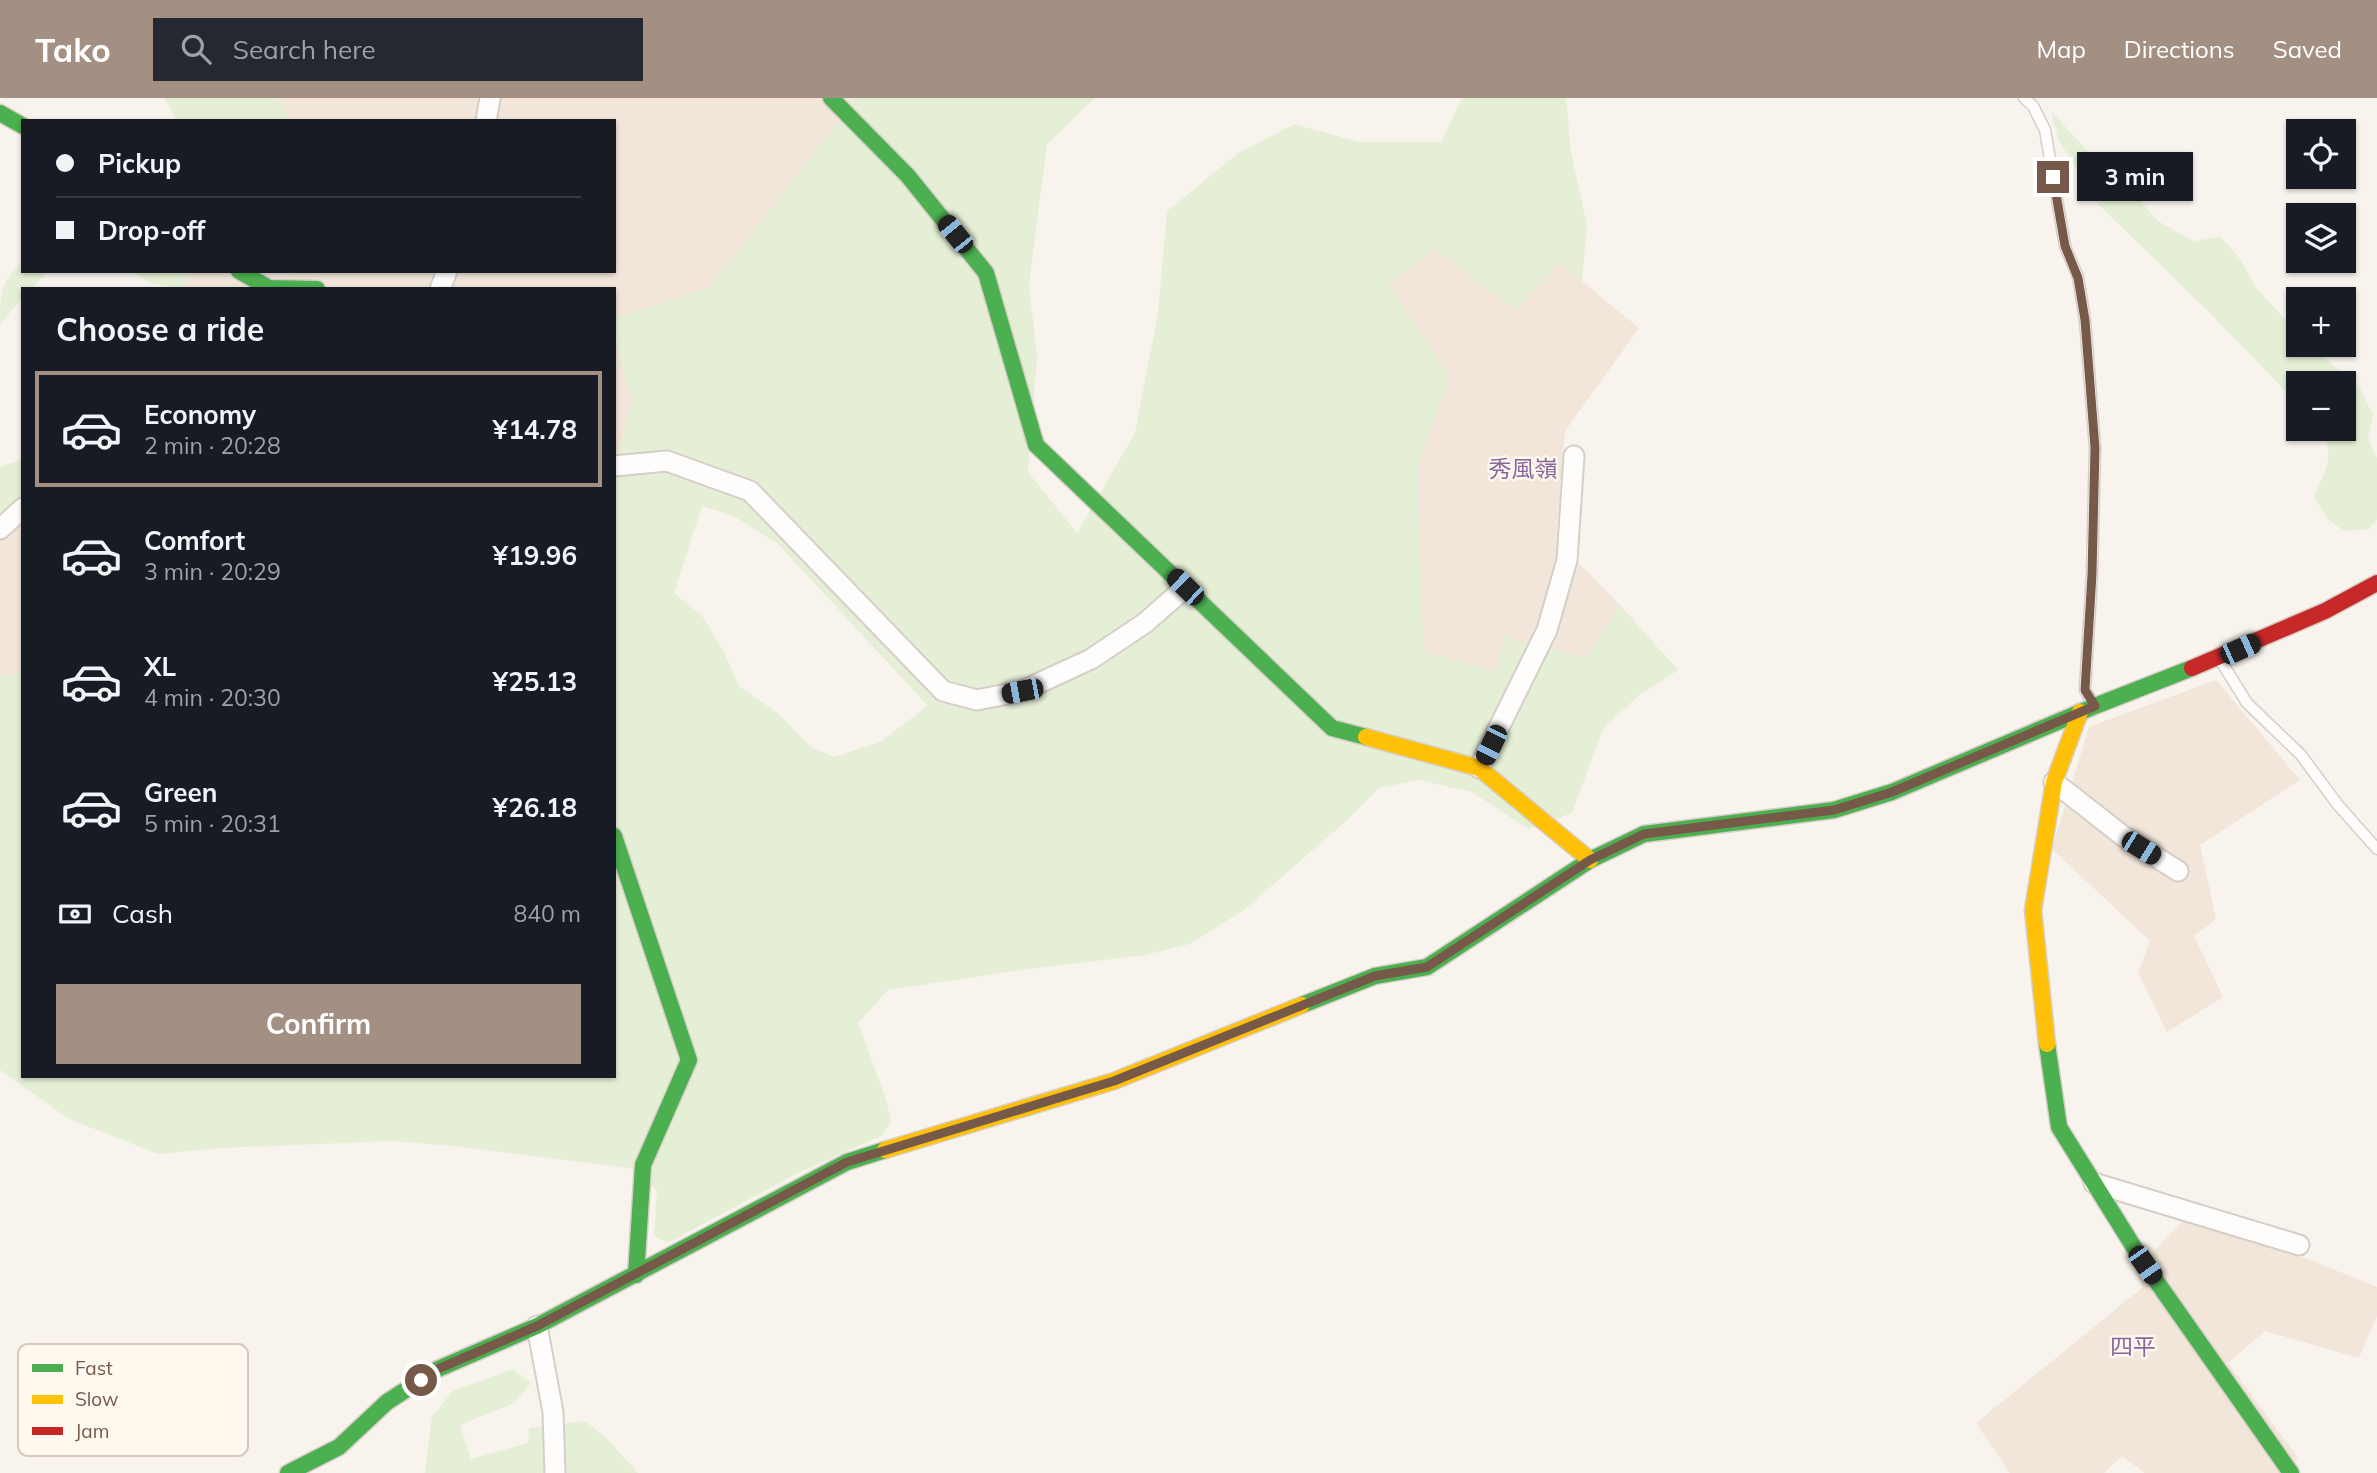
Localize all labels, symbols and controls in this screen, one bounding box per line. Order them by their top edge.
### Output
search box [153,18,643,81]
text: Tako [35,29,111,70]
icon: search [177,30,215,68]
text: Search here [233,33,376,66]
text: Map [2036,34,2086,64]
text: Directions [2124,34,2235,64]
text: Saved [2273,34,2342,64]
map controls [2286,119,2356,441]
button: locate [2286,119,2356,189]
text: Pickup [98,147,181,180]
callout: 3 min [2078,153,2193,202]
route end [2037,161,2069,193]
text: 3 min [2105,162,2165,191]
button: layers [2286,203,2356,273]
car [934,211,977,257]
text: Drop-off [98,214,205,247]
button: + [2286,287,2356,357]
text: Choose a ride [56,309,264,349]
button: − [2286,371,2356,441]
icon: car [60,398,123,461]
text: Economy [144,398,256,431]
text: ¥14.78 [493,413,577,446]
text: 2 min · 20:28 [144,431,281,460]
district label: 秀風嶺 [1489,454,1558,483]
icon: car [60,524,123,587]
text: Comfort [144,524,245,557]
text: ¥19.96 [493,539,577,572]
text: 3 min · 20:29 [144,557,281,586]
car [1163,565,1208,609]
car [2217,631,2264,667]
icon: car [60,650,123,713]
text: XL [144,650,176,683]
text: ¥25.13 [493,665,577,698]
car [1000,677,1045,705]
text: 4 min · 20:30 [144,683,281,712]
car [1473,722,1510,768]
icon: car [60,776,123,839]
text: Green [144,776,217,809]
text: ¥26.18 [493,791,577,824]
text: 5 min · 20:31 [144,809,281,838]
car [2118,828,2165,868]
icon: cash [56,895,94,933]
text: Cash [112,897,173,930]
text: 840 m [513,899,581,928]
button: Confirm [56,984,581,1064]
car [2125,1242,2166,1288]
district label: 四平 [2110,1332,2156,1361]
legend [18,1344,248,1456]
text: Fast [75,1356,113,1380]
route start [405,1364,437,1396]
text: Slow [75,1387,119,1411]
text: Jam [75,1419,109,1443]

